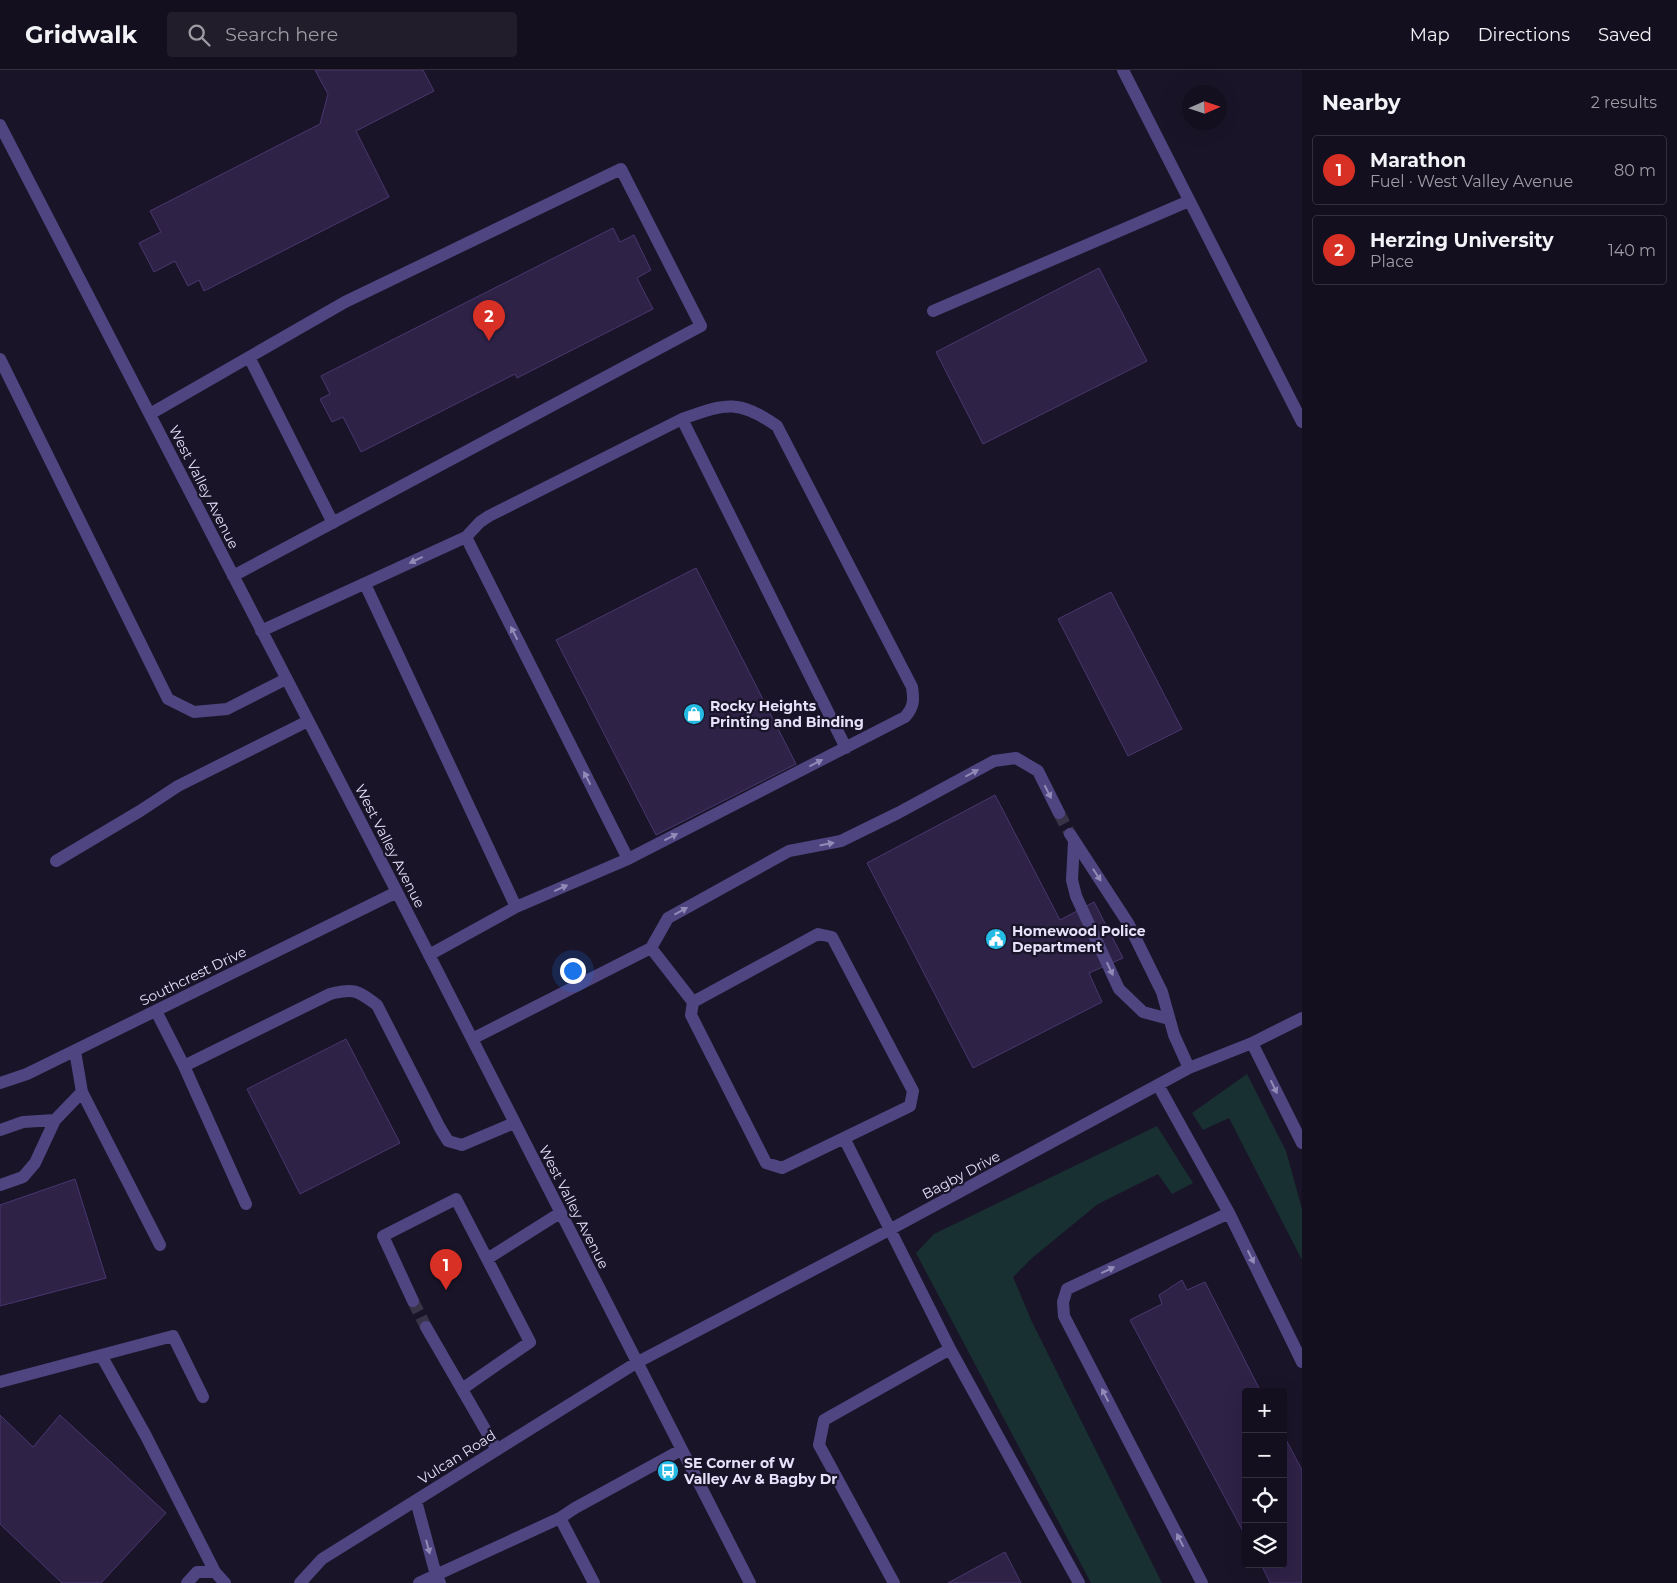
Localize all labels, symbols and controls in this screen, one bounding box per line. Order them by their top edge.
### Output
search box [167,12,517,57]
text: Gridwalk [25,20,137,49]
icon: search [185,21,213,49]
text: Search here [225,23,338,46]
text: Map [1410,24,1450,46]
text: Directions [1478,24,1570,46]
text: Saved [1598,24,1652,46]
north arrow [1182,85,1227,130]
text: Nearby [1322,90,1401,115]
text: 2 results [1591,93,1657,112]
text: Marathon [1370,149,1466,172]
text: 1 [1336,161,1342,180]
text: 80 m [1614,161,1656,180]
text: Fuel · West Valley Avenue [1370,172,1573,191]
text: Herzing University [1370,229,1554,252]
text: 2 [1334,241,1344,260]
text: 140 m [1608,241,1656,260]
text: Place [1370,252,1414,271]
pin: 2 [473,300,505,341]
street label: West Valley Avenue [165,422,243,552]
one-way arrow [409,557,423,565]
one-way arrow [510,626,518,640]
place label: Rocky Heights Printing and Binding [710,697,864,731]
shop icon: Rocky Heights Printing and Binding [682,702,706,726]
one-way arrow [809,759,823,767]
one-way arrow [965,769,980,777]
one-way arrow [583,771,591,786]
street label: West Valley Avenue [351,781,429,911]
one-way arrow [1044,785,1052,799]
one-way arrow [664,833,678,841]
one-way arrow [819,840,835,848]
one-way arrow [1092,868,1101,881]
one-way arrow [554,883,568,891]
one-way arrow [673,907,688,915]
place label: Homewood Police Department [1012,922,1146,956]
public building icon: Homewood Police Department [984,927,1008,951]
street label: Southcrest Drive [137,942,249,1010]
your location [560,958,586,984]
one-way arrow [1106,962,1114,976]
one-way arrow [1270,1079,1278,1094]
street label: West Valley Avenue [535,1142,613,1272]
street label: Bagby Drive [919,1147,1003,1203]
pin: 1 [430,1249,462,1290]
one-way arrow [1247,1250,1255,1264]
one-way arrow [1101,1265,1115,1273]
one-way arrow [1101,1388,1109,1403]
map controls [1242,1388,1287,1568]
button: + [1242,1388,1287,1433]
street label: Vulcan Road [415,1426,499,1488]
button: − [1242,1433,1287,1478]
place label: SE Corner of W Valley Av & Bagby Dr [683,1454,837,1488]
bus stop icon: SE Corner of W Valley Av & Bagby Dr [656,1459,680,1483]
button: locate [1242,1478,1287,1523]
button: layers [1242,1523,1287,1568]
one-way arrow [1176,1532,1184,1547]
one-way arrow [424,1539,432,1554]

